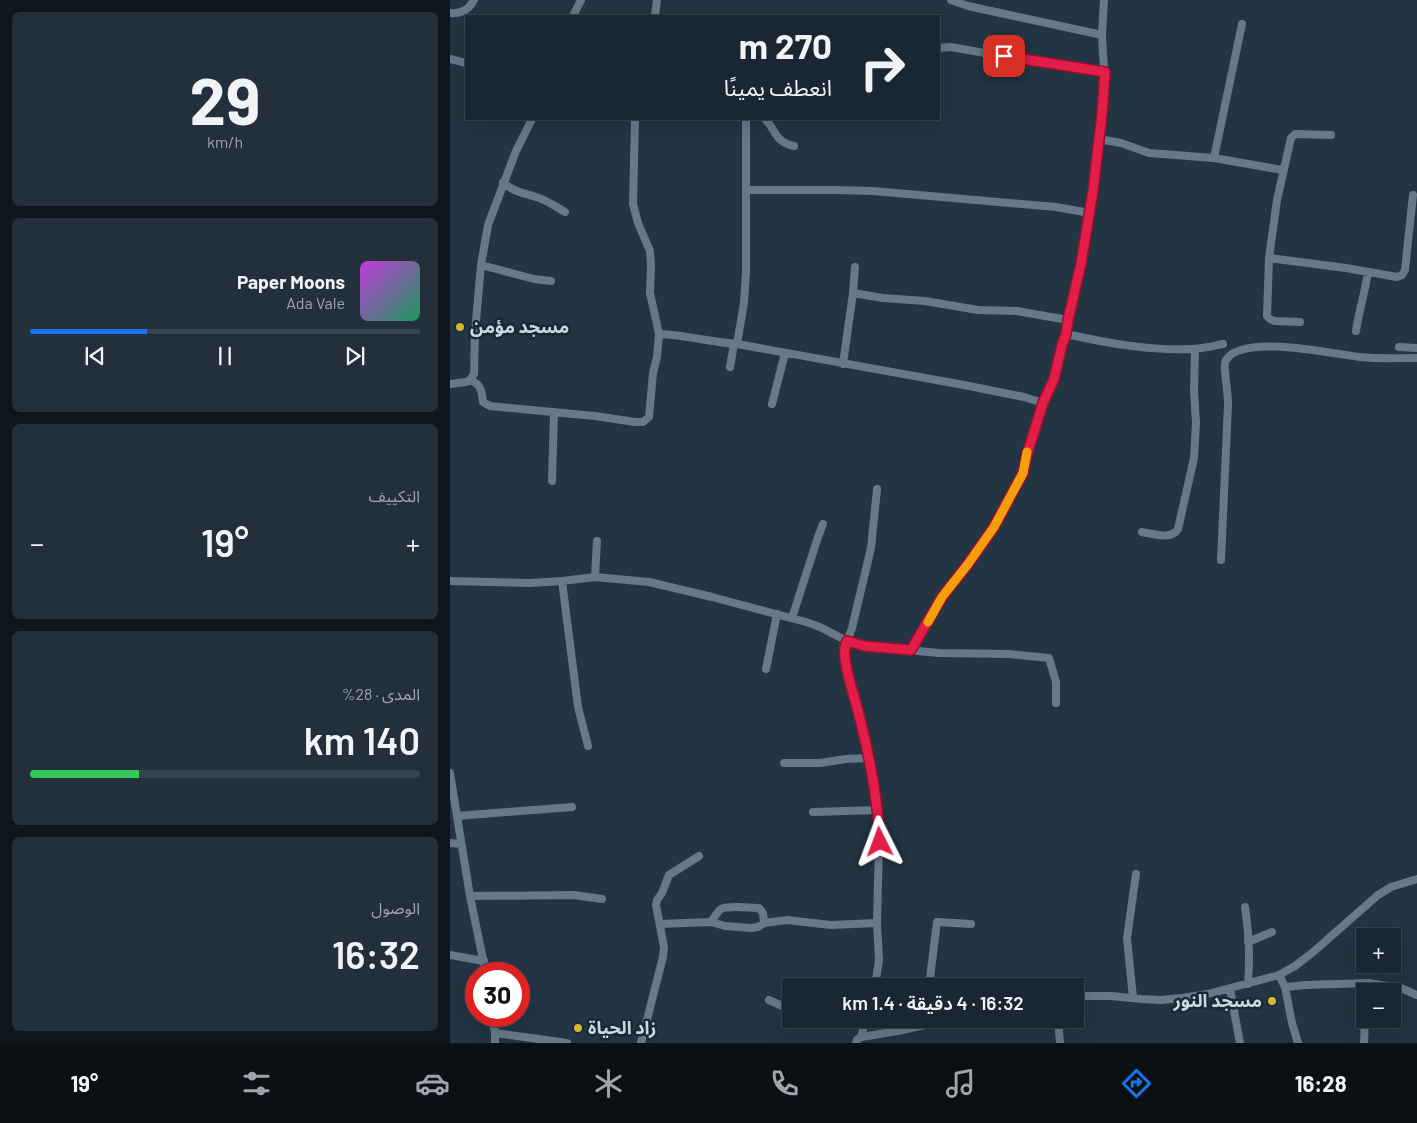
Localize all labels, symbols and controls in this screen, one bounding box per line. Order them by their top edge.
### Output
text: 270 m [739,24,832,66]
icon: right [850,35,915,100]
pin [983,35,1025,77]
icon: arrive [990,42,1018,70]
text: 29 [190,60,260,138]
text: انعطف يمينًا [724,74,832,100]
text: km/h [207,132,243,151]
text: Paper Moons [237,270,345,293]
text: Ada Vale [286,293,345,312]
place label: مسجد مؤمن [470,315,569,337]
marker: مسجد مؤمن [454,321,466,333]
icon: previous [81,342,109,370]
icon: pause [211,342,239,370]
icon: next [341,342,369,370]
text: التكييف [368,486,420,505]
text: 19° [201,519,249,565]
text: − [30,526,44,560]
text: + [406,526,420,560]
text: المدى · 28% [342,684,420,703]
text: 140 km [304,717,420,763]
position arrow [853,815,905,867]
text: الوصول [371,898,420,917]
map controls [1356,928,1401,1028]
button: + [1356,928,1401,973]
text: 16:32 [332,931,420,977]
speed limit sign: 30 [465,962,530,1027]
button: − [1356,983,1401,1028]
place label: مسجد النور [1173,989,1262,1012]
text: 16:32 · 4 دقيقة · 1.4 km [842,991,1024,1014]
marker: مسجد النور [1266,995,1278,1007]
place label: زاد الحياة [588,1016,656,1039]
marker: زاد الحياة [572,1022,584,1034]
icon: filters [239,1066,274,1101]
icon: car [415,1066,450,1101]
icon: climate [591,1066,626,1101]
icon: phone [767,1066,802,1101]
icon: music [943,1066,978,1101]
icon: directions [1119,1066,1154,1101]
text: 19° [71,1070,98,1096]
text: 16:28 [1295,1070,1347,1096]

